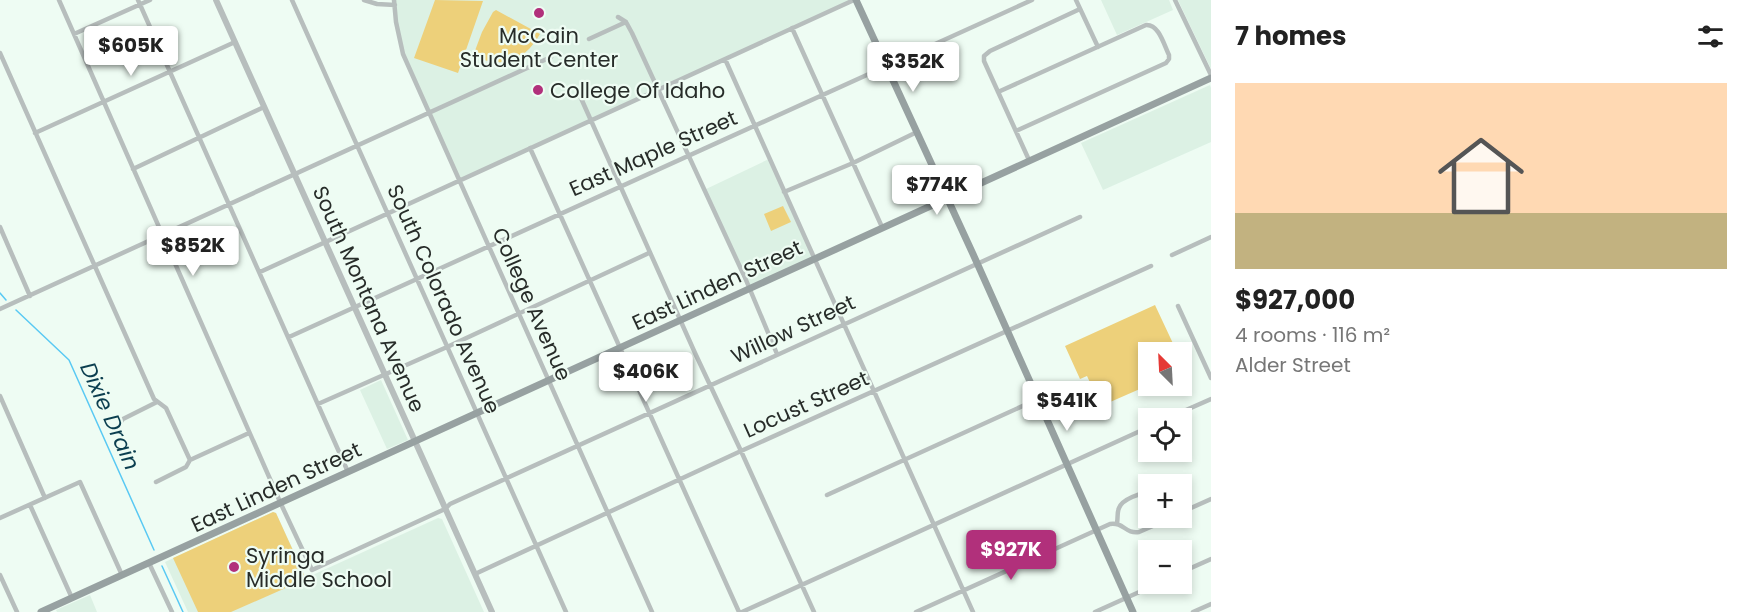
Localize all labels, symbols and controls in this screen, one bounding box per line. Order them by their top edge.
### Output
marker: McCain Student Center [532,6,546,20]
text: 7 homes [1235,18,1347,54]
icon: filters [1694,20,1727,53]
place label: McCain Student Center [460,21,618,74]
pin: $605K [89,26,173,77]
text: $605K [98,31,164,59]
pin: $352K [871,42,955,93]
text: $352K [881,47,945,75]
place label: College Of Idaho [550,76,725,105]
marker: College Of Idaho [531,83,545,97]
street label: East Maple Street [564,103,742,203]
icon: home [1427,122,1535,230]
pin: $774K [895,165,979,216]
text: $774K [906,170,968,198]
street label: South Colorado Avenue [380,180,508,418]
street label: South Montana Avenue [306,181,432,417]
street label: College Avenue [485,223,579,385]
pin: $852K [151,226,235,277]
text: $852K [161,231,225,259]
street label: East Linden Street [627,233,807,337]
text: $927,000 [1235,282,1355,318]
street label: Willow Street [726,288,860,370]
text: 4 rooms · 116 m² [1235,321,1390,349]
north arrow [1138,342,1192,396]
map controls [1138,342,1192,594]
text: Alder Street [1235,351,1351,379]
pin: $406K [604,352,688,403]
water label: Dixie Drain [72,357,148,475]
text: $406K [613,357,679,385]
street label: Locust Street [739,363,873,445]
pin: $541K [1025,381,1109,432]
text: $541K [1036,386,1098,414]
button: locate [1138,408,1192,462]
street label: East Linden Street [186,435,366,539]
button: + [1138,474,1192,528]
pin: $927K [969,530,1053,581]
text: $927K [980,535,1042,563]
button: − [1138,540,1192,594]
place label: Syringa Middle School [246,541,392,594]
marker: Syringa Middle School [227,560,241,574]

